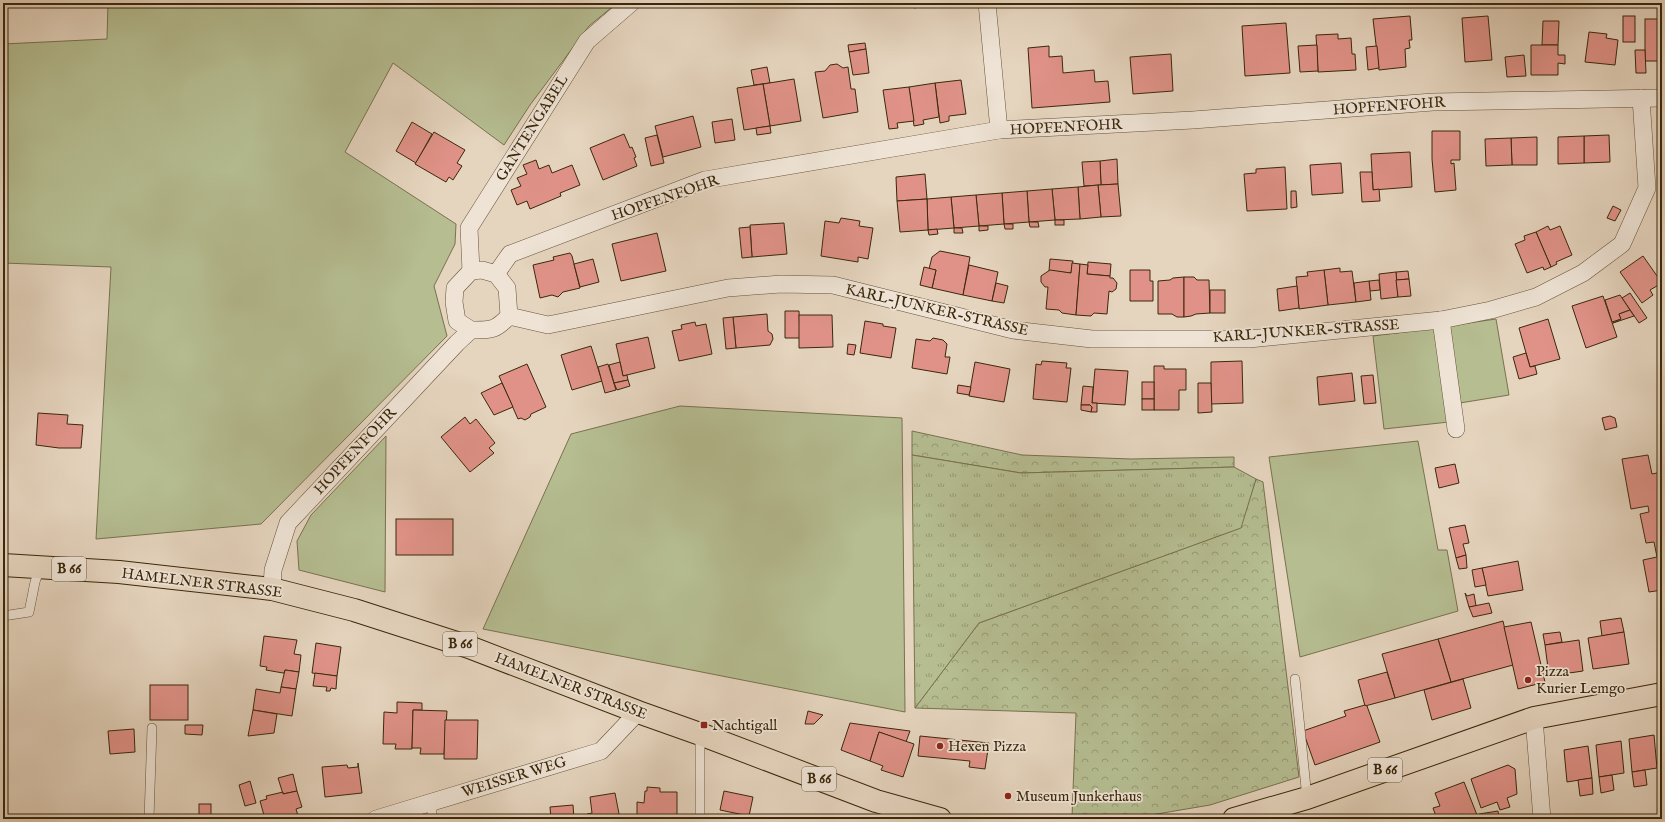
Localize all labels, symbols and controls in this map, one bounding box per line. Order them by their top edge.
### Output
street label: GANTENGABEL [492,71,573,185]
street label: HOPFENFOHR [1332,93,1446,119]
street label: HOPFENFOHR [1009,115,1123,139]
street label: HOPFENFOHR [609,170,722,225]
street label: KARL-JUNKER-STRASSE [844,280,1030,340]
street label: KARL-JUNKER-STRASSE [1212,315,1400,347]
street label: HOPFENFOHR [310,403,401,499]
road number: B 66 [52,557,86,581]
street label: HAMELNER STRASSE [120,564,284,602]
road number: B 66 [443,632,477,656]
street label: HAMELNER STRASSE [492,648,650,724]
place label: Pizza Kurier Lemgo [1536,662,1625,698]
marker: Pizza Kurier Lemgo [1523,675,1533,685]
place label: Nachtigall [712,716,778,735]
marker: Nachtigall [699,720,709,730]
place label: Hexen Pizza [948,737,1026,756]
marker: Hexen Pizza [935,741,945,751]
street label: WEISSER WEG [459,752,569,802]
road number: B 66 [1368,758,1402,782]
road number: B 66 [802,767,836,791]
place label: Museum Junkerhaus [1016,787,1142,806]
marker: Museum Junkerhaus [1003,791,1013,801]

